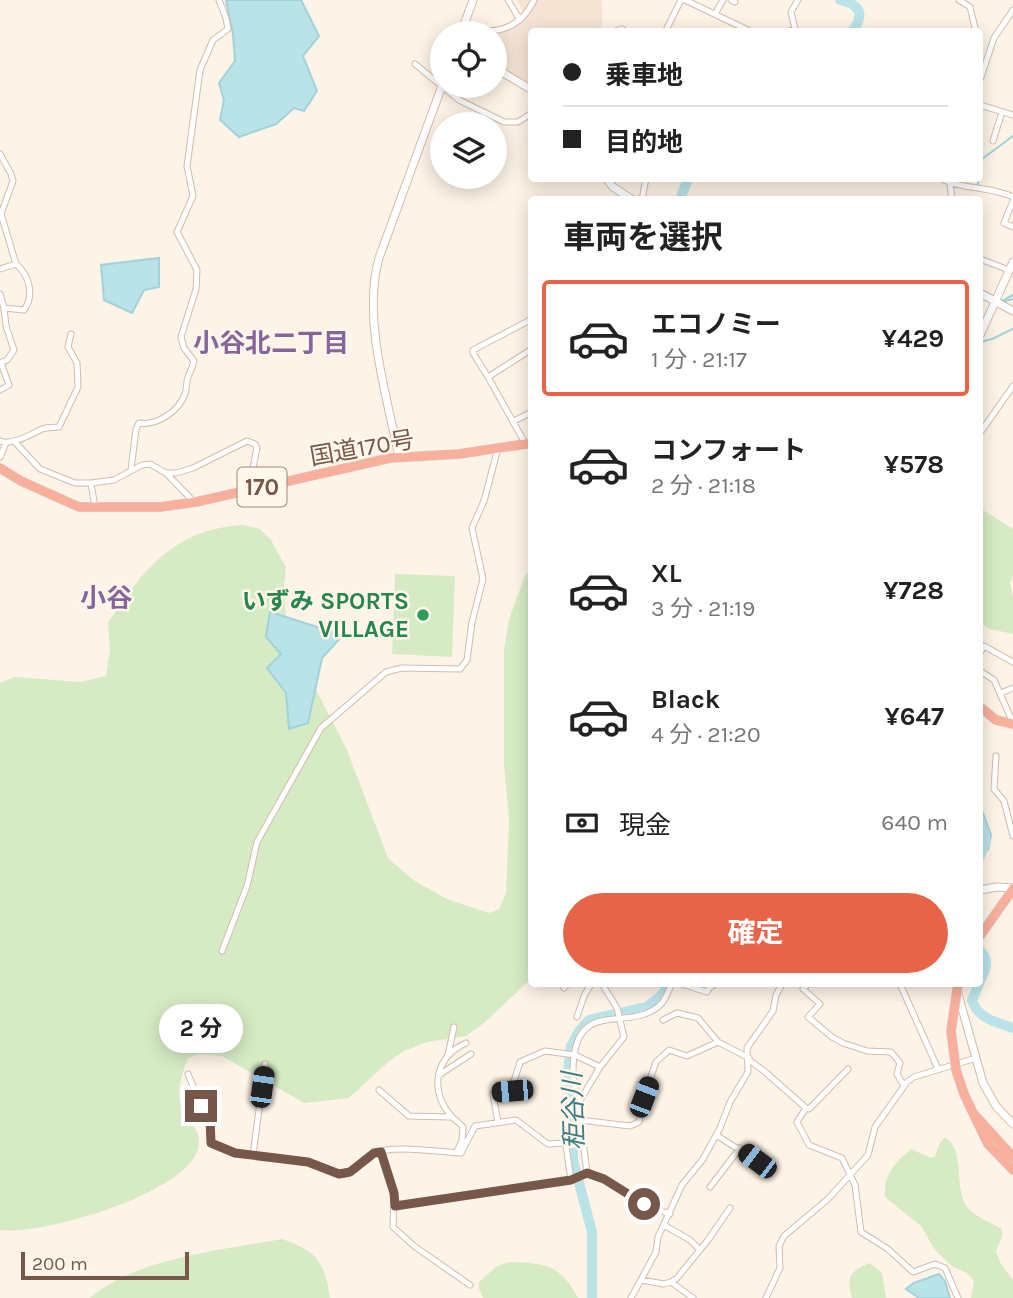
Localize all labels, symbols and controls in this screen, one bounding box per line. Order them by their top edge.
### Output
map controls [430,21,507,189]
button: locate [430,21,507,98]
text: 乗車地 [605,60,683,91]
button: layers [430,112,507,189]
text: 目的地 [605,127,683,158]
text: 車両を選択 [563,219,723,256]
icon: car [567,307,630,370]
text: エコノミー [651,309,781,340]
text: ¥429 [882,323,944,354]
district label: 小谷北二丁目 [193,328,349,359]
text: 1 分 · 21:17 [651,346,747,373]
street label: 国道170号 [308,425,416,471]
icon: car [567,433,630,496]
text: コンフォート [651,435,806,466]
text: ¥578 [884,449,944,480]
road number: 170 [238,467,286,506]
text: 2 分 · 21:18 [651,472,756,499]
text: XL [651,558,682,589]
icon: car [567,559,630,622]
text: ¥728 [883,575,944,606]
district label: 小谷 [80,583,132,614]
place label: いずみ SPORTS VILLAGE [242,587,409,643]
text: 3 分 · 21:19 [651,595,755,622]
marker: いずみ SPORTS VILLAGE [415,607,431,623]
text: Black [651,684,720,715]
icon: car [567,685,630,748]
text: ¥647 [885,701,944,732]
text: 4 分 · 21:20 [651,721,761,748]
icon: cash [563,804,601,842]
text: 640 m [881,809,948,836]
text: 現金 [619,810,671,841]
button: 確定 [563,893,948,973]
callout: 2 分 [159,1004,243,1054]
text: 2 分 [180,1015,222,1042]
car [249,1065,276,1109]
water label: 秬谷川 [557,1068,590,1151]
car [627,1074,662,1120]
car [491,1079,534,1103]
route end [185,1090,217,1122]
car [734,1140,781,1182]
route start [628,1188,660,1220]
scale bar [21,1249,189,1281]
text: 200 m [32,1253,88,1275]

